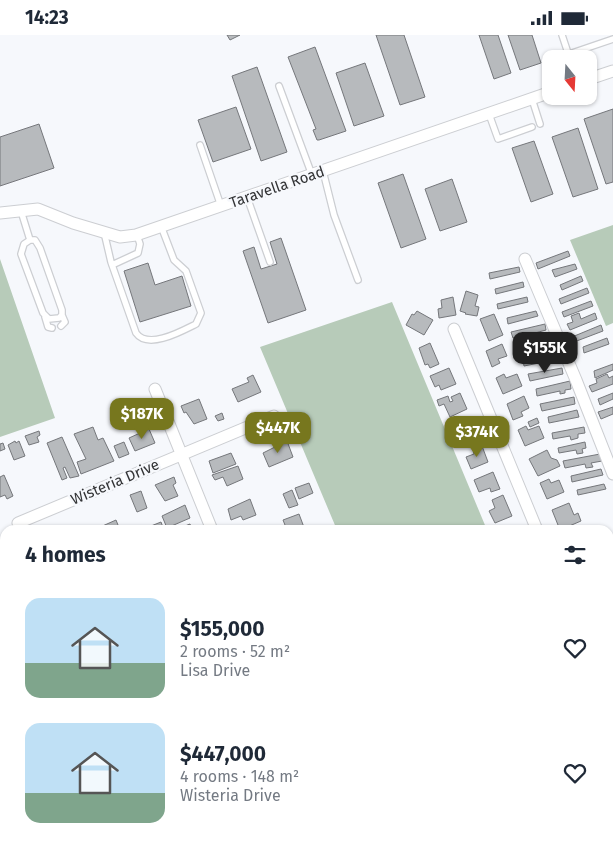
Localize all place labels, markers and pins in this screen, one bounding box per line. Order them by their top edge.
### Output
pin: $155K [510,331,580,374]
pin: $187K [107,397,177,440]
pin: $447K [243,411,313,454]
pin: $374K [442,415,512,458]

